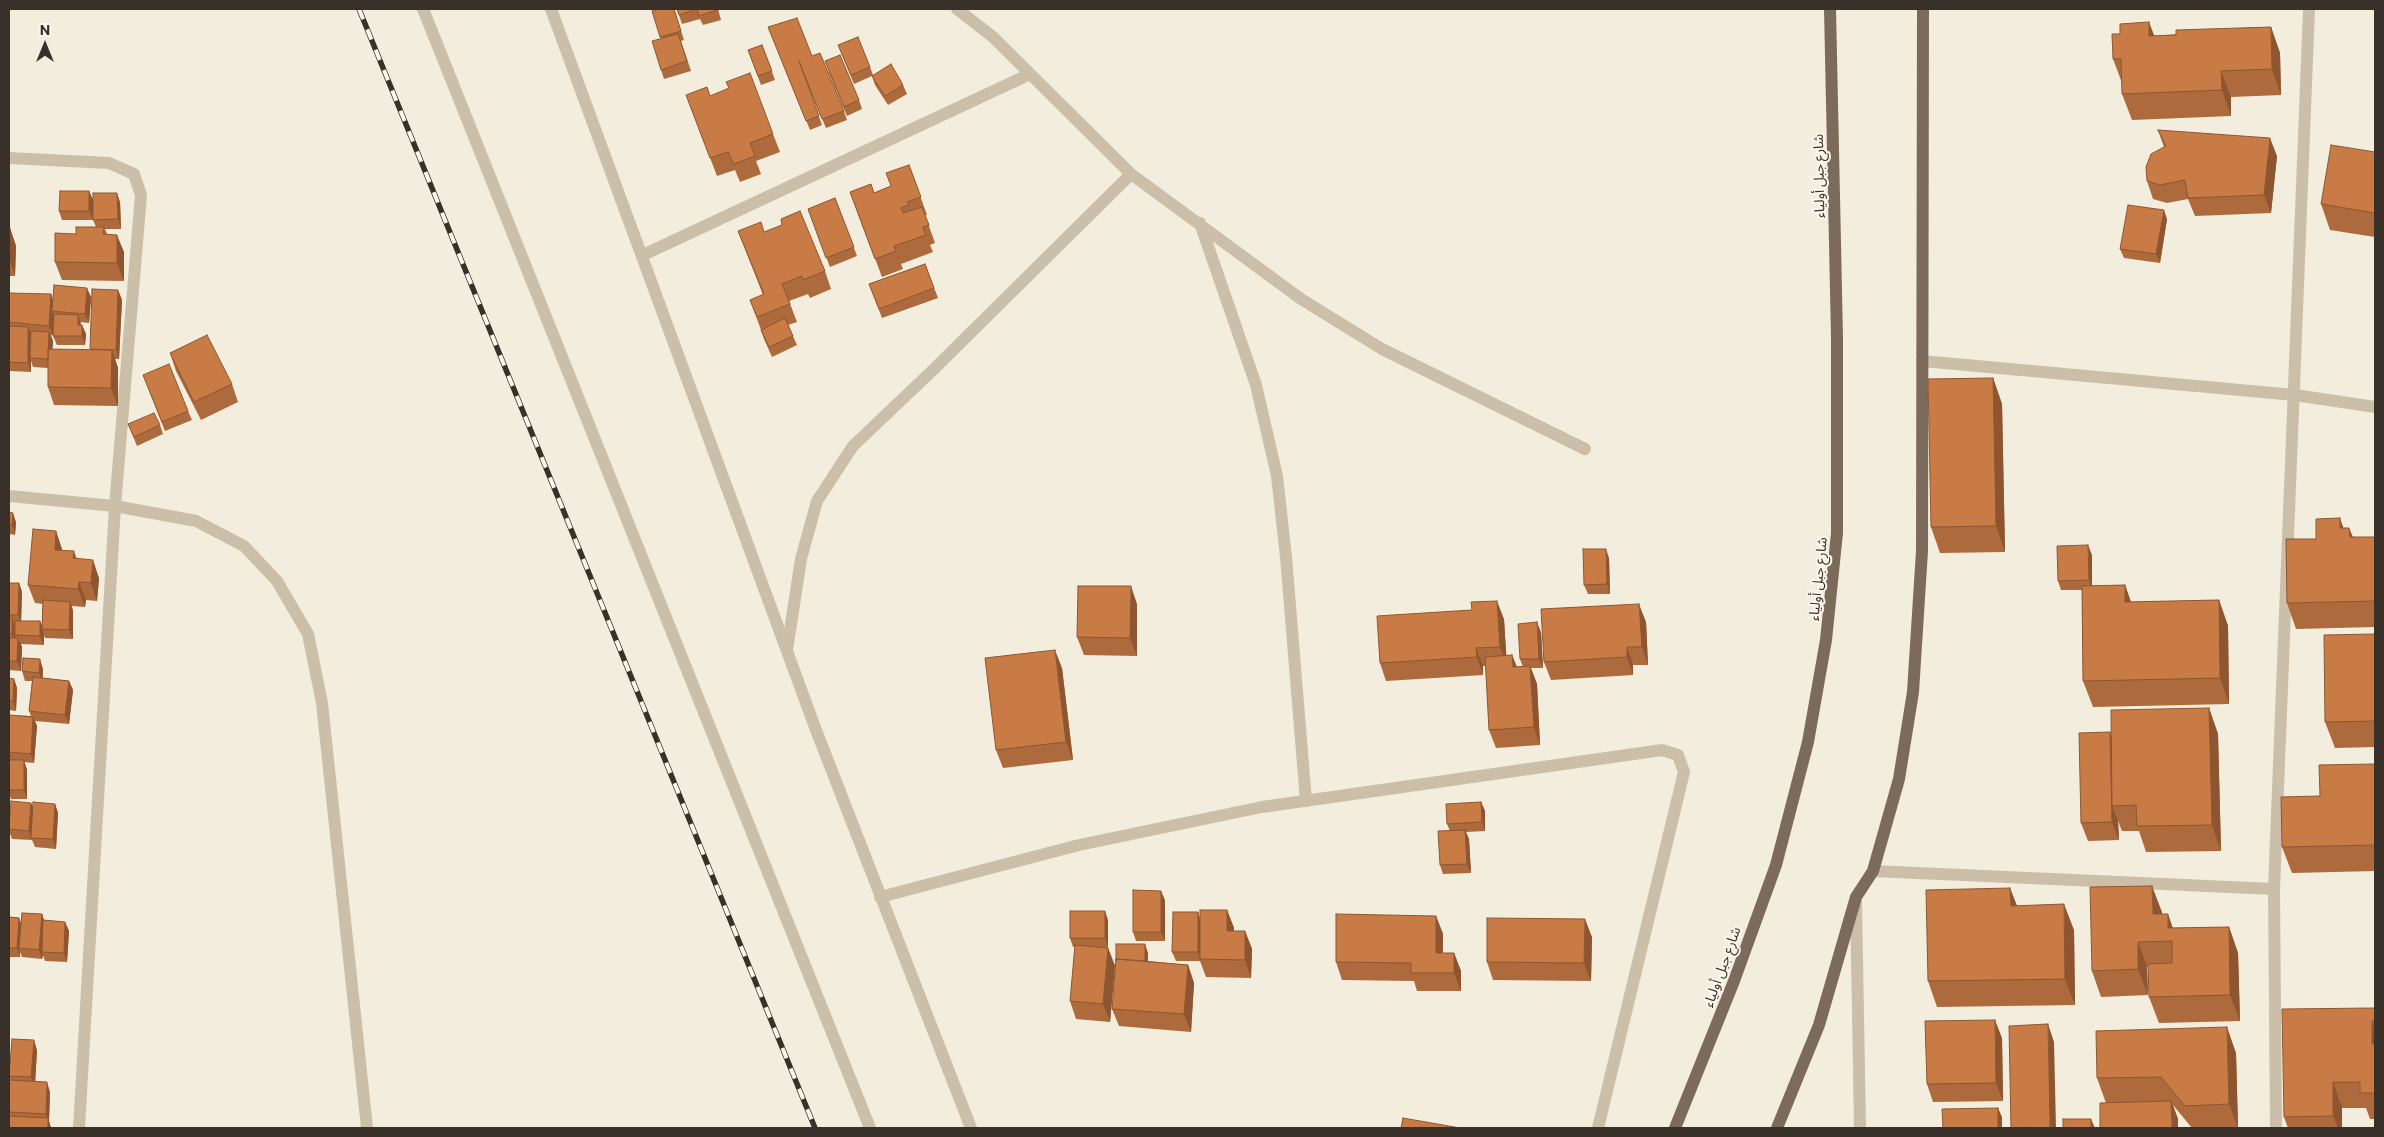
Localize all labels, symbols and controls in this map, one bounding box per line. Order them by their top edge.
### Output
north arrow [20,20,70,70]
text: N [40,21,50,38]
street label: شارع جبل أولياء [1810,134,1828,218]
street label: شارع جبل أولياء [1805,536,1831,622]
street label: شارع جبل أولياء [1700,925,1744,1009]

